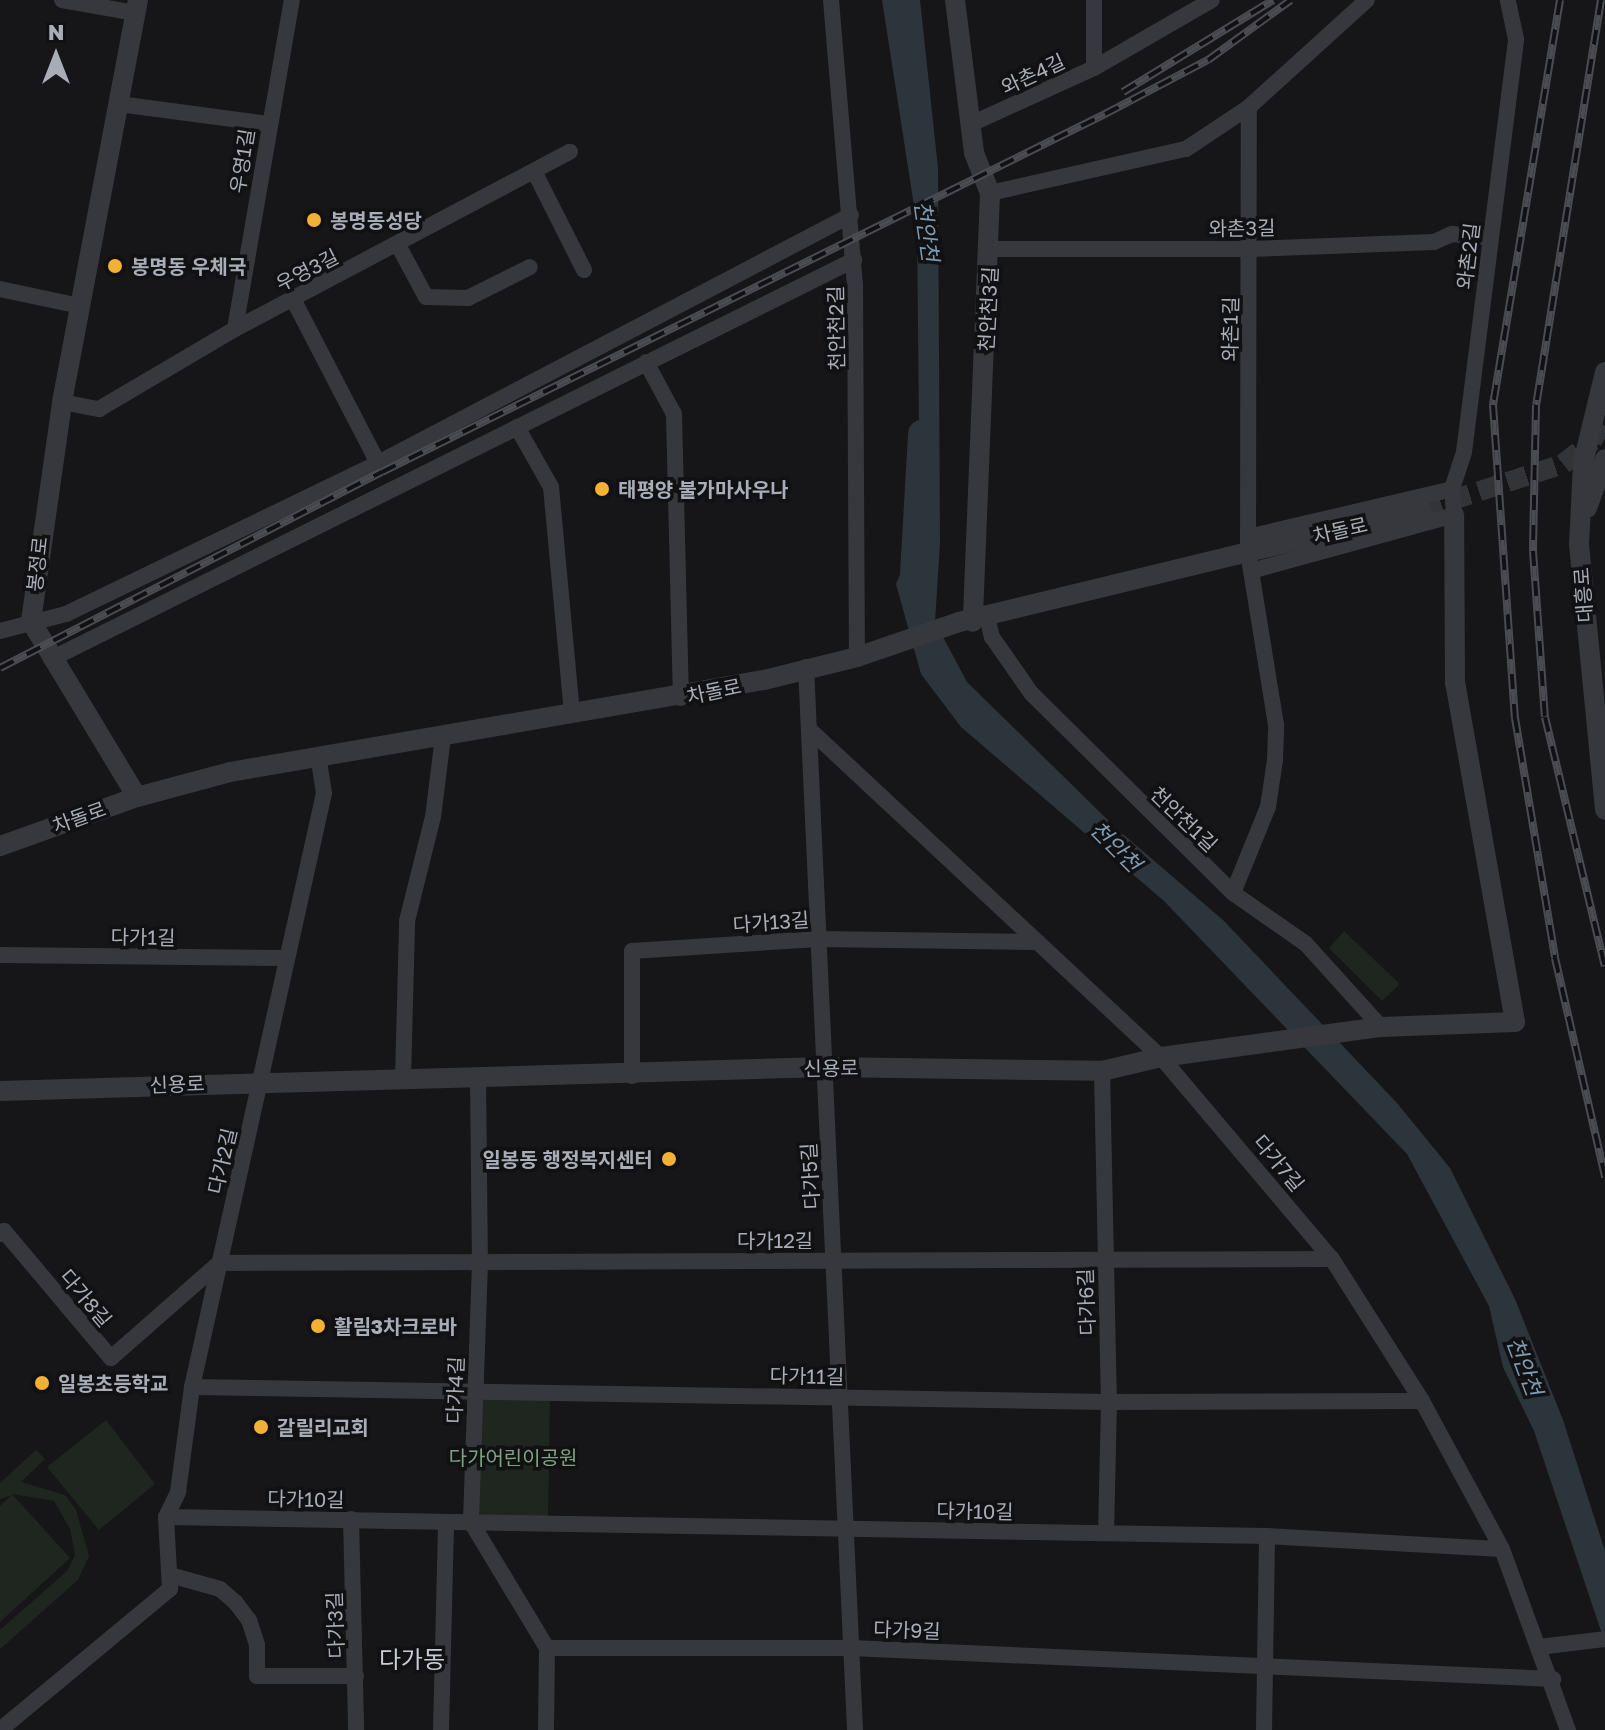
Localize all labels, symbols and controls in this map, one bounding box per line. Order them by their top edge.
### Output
north arrow [16,16,96,96]
text: N [48,18,64,45]
street label: 와촌4길 [997,49,1069,99]
street label: 우영1길 [225,127,259,195]
water label: 천안천 [910,199,944,263]
place label: 봉명동성당 [330,208,422,232]
marker: 봉명동성당 [305,211,323,229]
street label: 와촌3길 [1208,215,1276,241]
street label: 와촌2길 [1452,221,1484,291]
street label: 우영3길 [272,244,342,296]
place label: 봉명동 우체국 [131,254,246,278]
marker: 봉명동 우체국 [106,257,124,275]
street label: 천안천3길 [974,266,1002,352]
street label: 천안천2길 [823,285,849,371]
street label: 와촌1길 [1217,296,1243,362]
place label: 태평양 불가마사우나 [618,477,789,501]
marker: 태평양 불가마사우나 [593,480,611,498]
street label: 차돌로 [1310,512,1370,548]
street label: 봉정로 [22,535,52,593]
street label: 대흥로 [1569,567,1597,623]
street label: 차돌로 [685,674,743,708]
street label: 천안천1길 [1146,781,1222,857]
street label: 차돌로 [49,796,109,838]
water label: 천안천 [1085,815,1147,877]
street label: 다가13길 [732,907,810,937]
street label: 다가1길 [110,924,176,950]
street label: 신용로 [803,1056,859,1080]
street label: 신용로 [149,1071,205,1097]
street label: 다가2길 [203,1126,241,1196]
street label: 다가7길 [1249,1130,1309,1196]
street label: 다가5길 [796,1142,824,1210]
place label: 일봉동 행정복지센터 [482,1147,653,1171]
marker: 일봉동 행정복지센터 [660,1150,678,1168]
street label: 다가12길 [737,1228,813,1252]
street label: 다가8길 [55,1264,117,1332]
street label: 다가6길 [1073,1268,1099,1336]
place label: 활림3차크로바 [334,1314,457,1338]
marker: 활림3차크로바 [309,1317,327,1335]
water label: 천안천 [1502,1333,1548,1399]
street label: 다가4길 [442,1356,468,1424]
street label: 다가11길 [769,1363,845,1389]
place label: 일봉초등학교 [58,1371,168,1395]
marker: 일봉초등학교 [33,1374,51,1392]
place label: 갈릴리교회 [277,1415,369,1439]
marker: 갈릴리교회 [252,1418,270,1436]
park label: 다가어린이공원 [449,1445,577,1469]
street label: 다가10길 [267,1486,345,1512]
street label: 다가10길 [936,1498,1014,1524]
street label: 다가3길 [322,1591,348,1659]
street label: 다가9길 [873,1617,941,1643]
district label: 다가동 [379,1645,445,1673]

